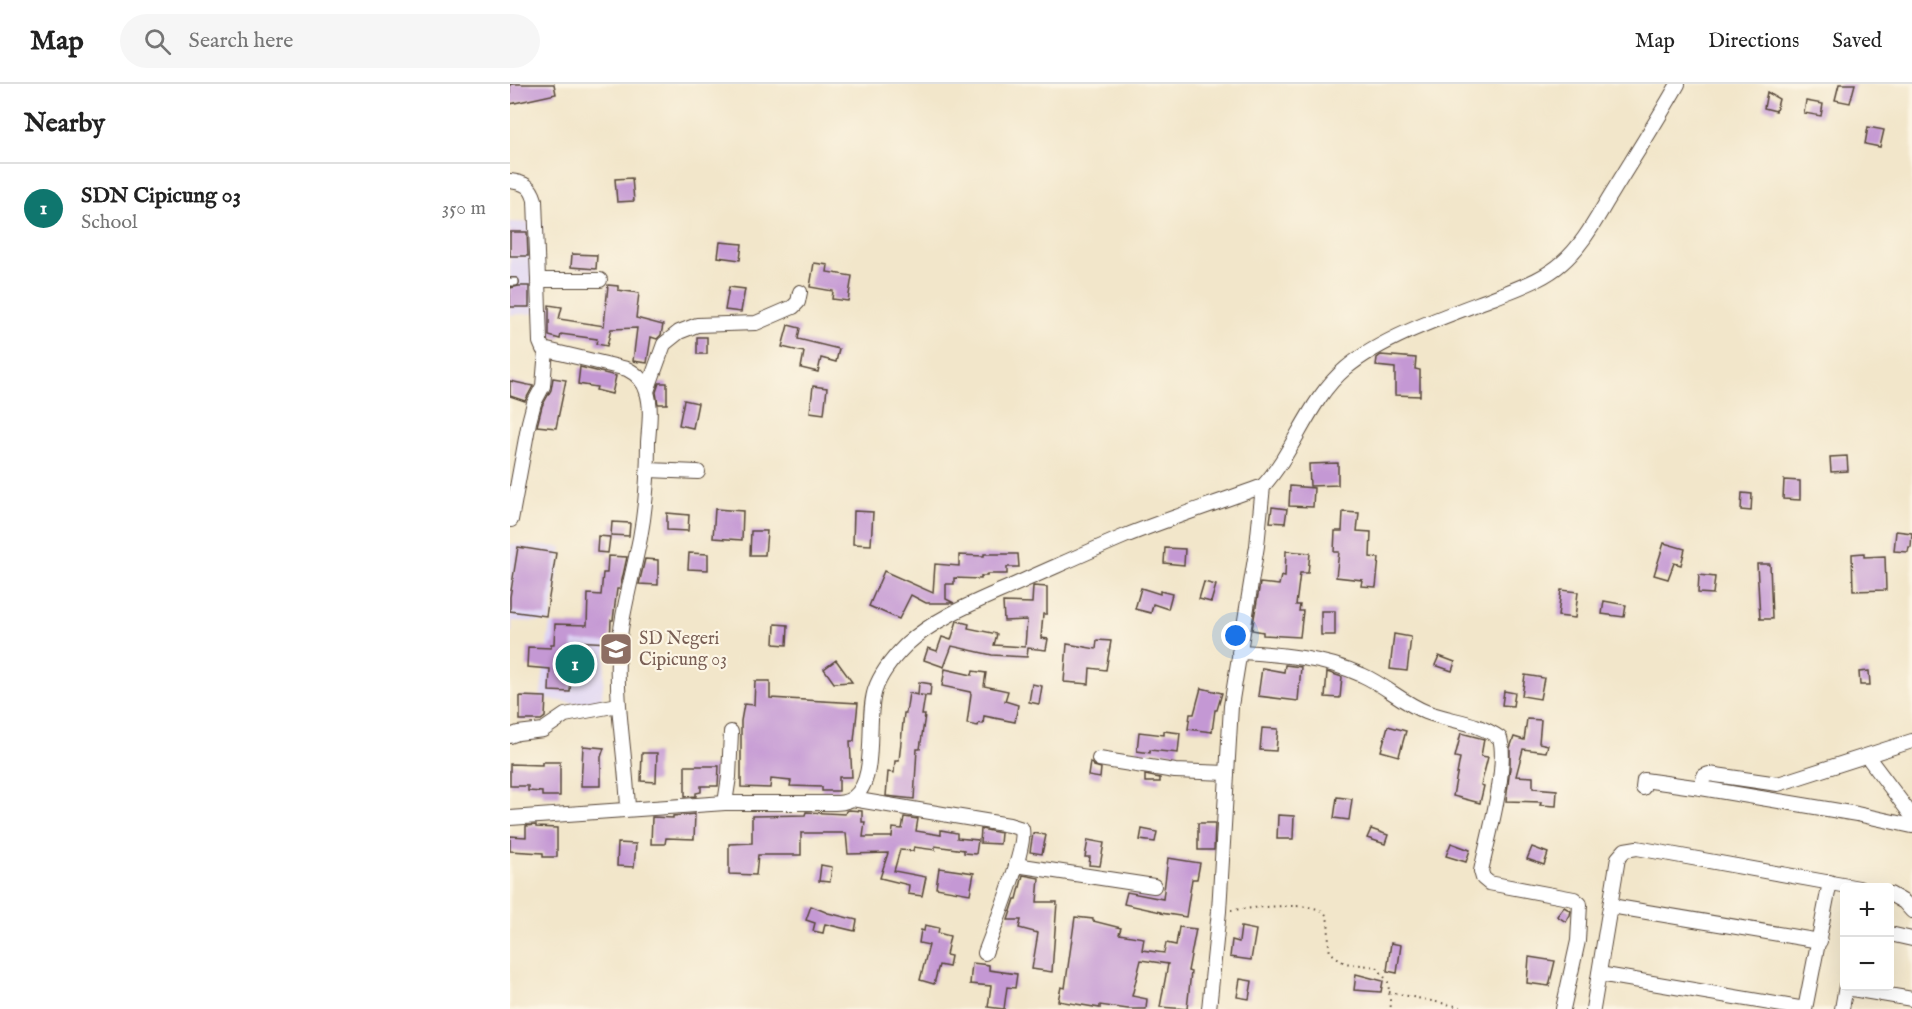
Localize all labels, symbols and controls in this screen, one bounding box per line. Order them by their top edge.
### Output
search box [120,14,540,68]
text: Map [30,24,84,59]
icon: search [141,25,174,58]
text: Search here [189,27,293,55]
text: Map [1635,28,1675,55]
text: Directions [1708,28,1799,55]
text: Saved [1832,28,1882,55]
text: Nearby [24,107,105,140]
text: SDN Cipicung 03 [81,182,241,210]
text: 1 [40,196,47,221]
text: 350 m [442,196,486,221]
text: School [81,210,137,235]
your location [1221,621,1250,650]
place label: SD Negeri Cipicung 03 [639,628,727,672]
school or university icon: SD Negeri Cipicung 03 [598,631,634,667]
pin: 1 [556,642,594,686]
map controls [1840,883,1894,991]
button: + [1840,883,1894,937]
button: − [1840,937,1894,991]

